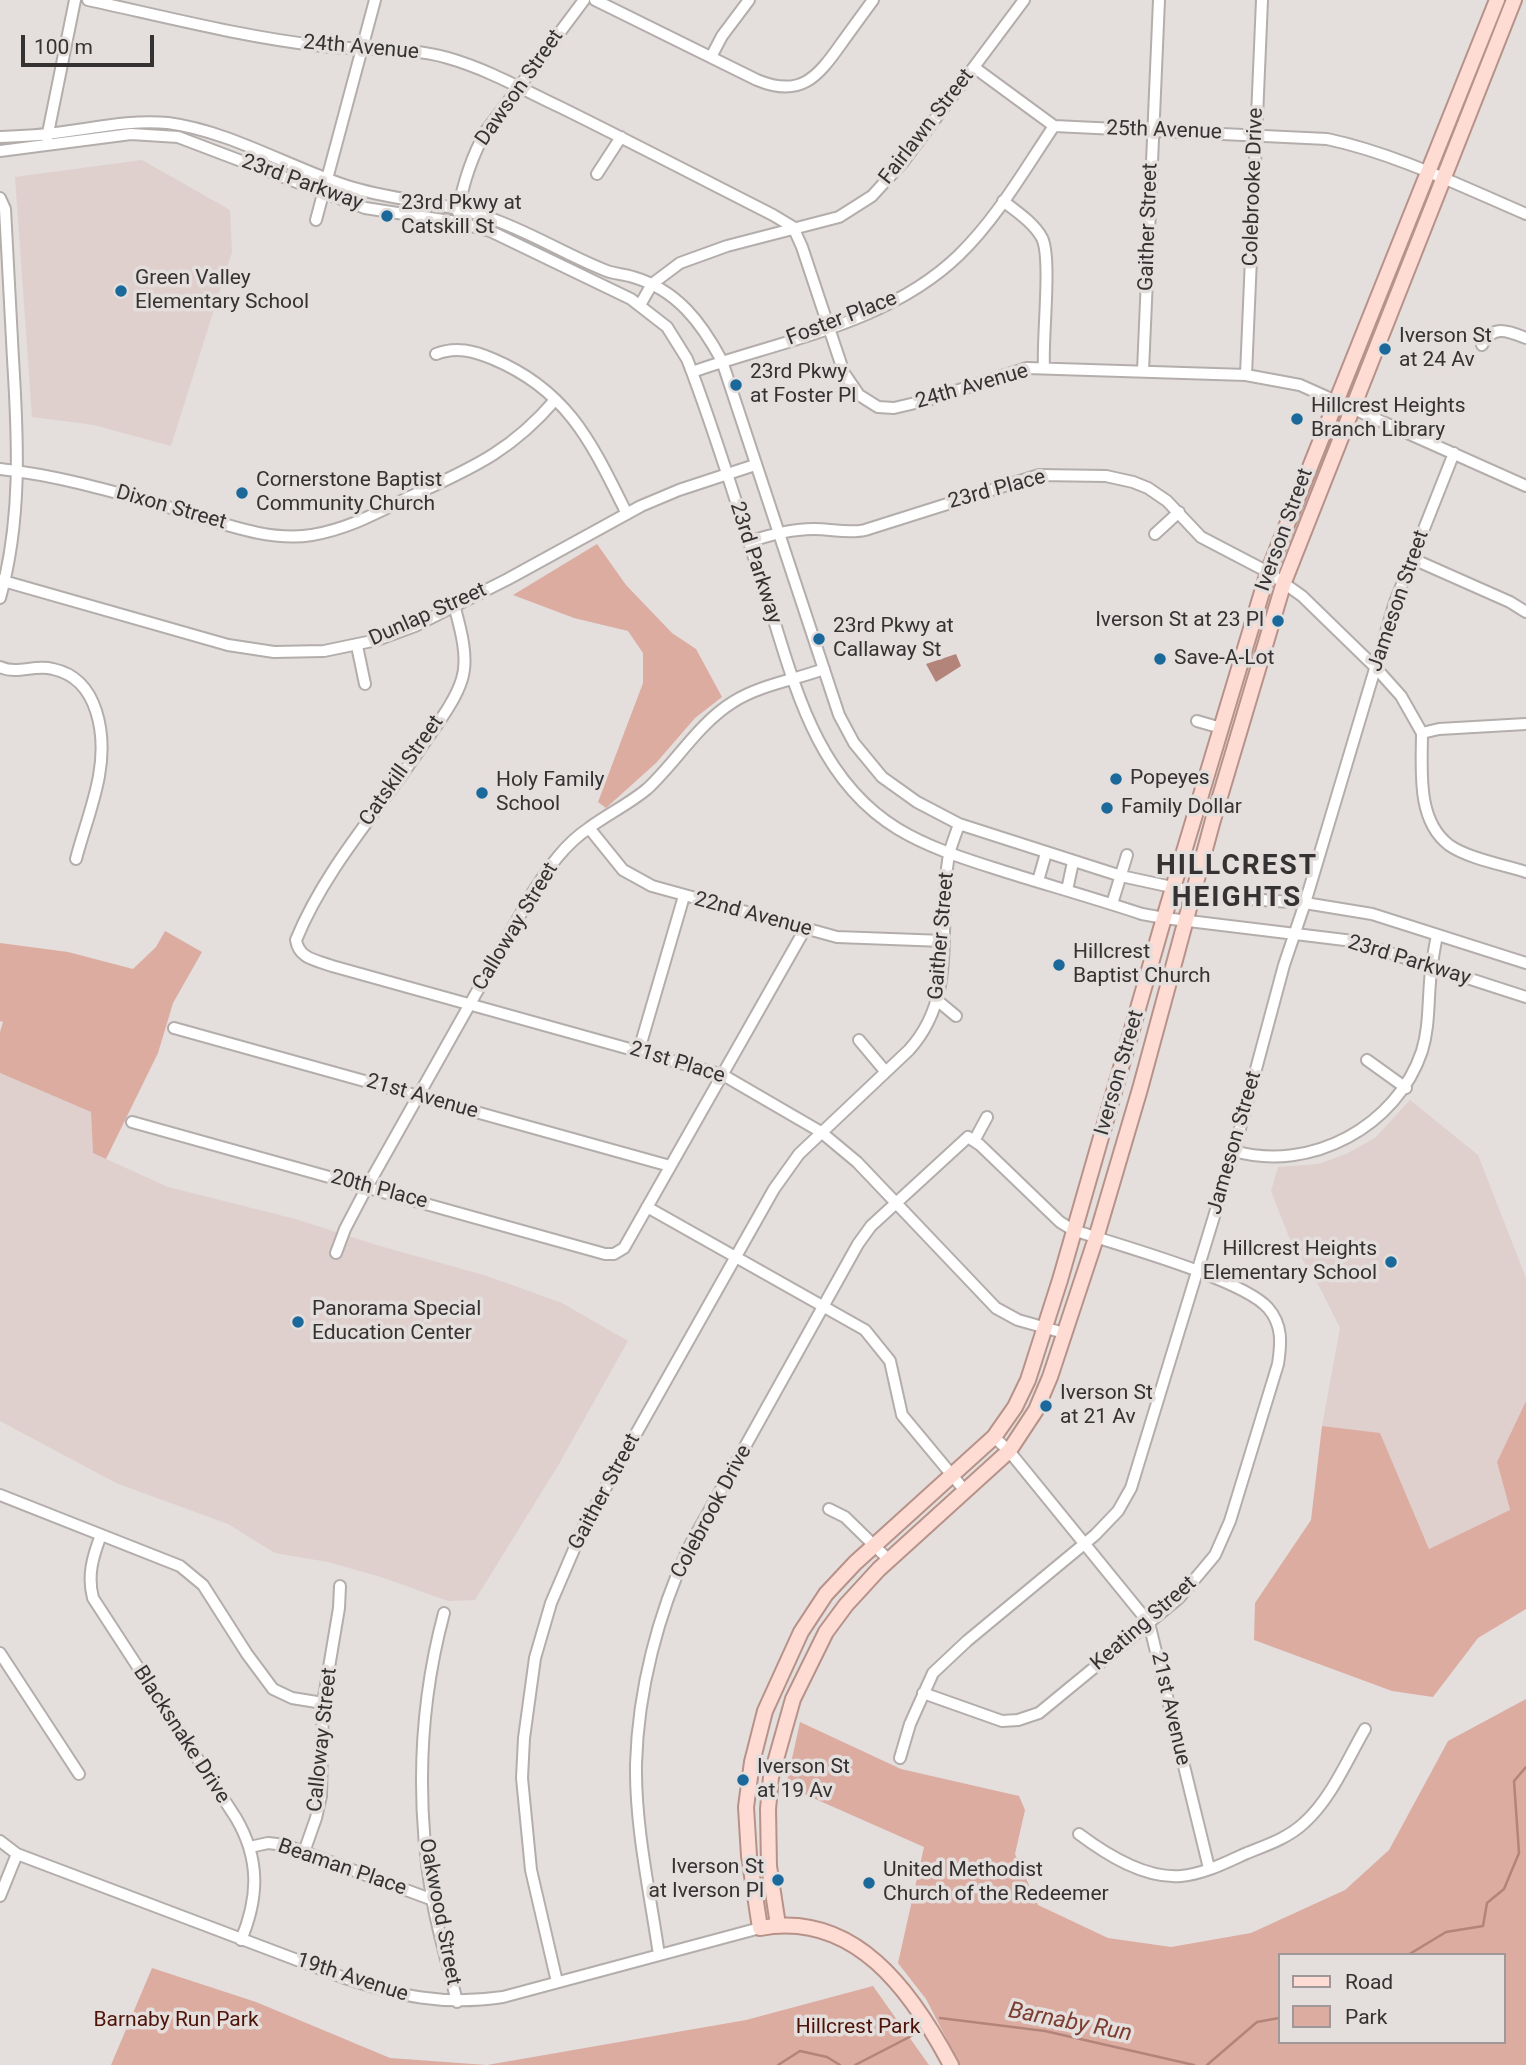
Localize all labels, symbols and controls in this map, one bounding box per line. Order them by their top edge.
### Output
scale bar [24,21,158,65]
street label: Dawson Street [471,25,569,151]
street label: 24th Avenue [302,30,420,66]
text: 100 m [34,35,93,59]
street label: Fairlawn Street [874,64,980,190]
street label: Colebrooke Drive [1239,107,1269,267]
street label: 25th Avenue [1106,116,1222,146]
street label: 23rd Parkway [238,149,366,217]
street label: Gaither Street [1134,163,1164,291]
place label: 23rd Pkwy at Catskill St [401,191,522,241]
marker: 23rd Pkwy at Catskill St [379,208,395,224]
place label: Green Valley Elementary School [135,266,309,316]
marker: Green Valley Elementary School [113,283,129,299]
street label: Foster Place [783,286,901,352]
place label: Iverson St at 24 Av [1399,324,1492,374]
marker: Iverson St at 24 Av [1377,341,1393,357]
street label: 24th Avenue [913,359,1031,415]
place label: 23rd Pkwy at Foster Pl [750,360,856,410]
marker: 23rd Pkwy at Foster Pl [728,377,744,393]
place label: Hillcrest Heights Branch Library [1311,394,1466,444]
marker: Hillcrest Heights Branch Library [1289,411,1305,427]
street label: 23rd Place [946,465,1048,515]
street label: Iverson Street [1251,465,1319,595]
place label: Cornerstone Baptist Community Church [256,468,442,518]
street label: Dixon Street [113,480,229,536]
marker: Cornerstone Baptist Community Church [234,485,250,501]
street label: 23rd Parkway [723,499,787,627]
street label: Jameson Street [1363,527,1435,675]
street label: Dunlap Street [365,578,491,652]
place label: Iverson St at 23 Pl [1095,608,1264,634]
marker: Iverson St at 23 Pl [1270,613,1286,629]
place label: 23rd Pkwy at Callaway St [833,614,954,664]
marker: 23rd Pkwy at Callaway St [811,631,827,647]
place label: Save-A-Lot [1174,646,1274,672]
marker: Save-A-Lot [1152,651,1168,667]
street label: Catskill Street [355,711,449,831]
place label: Popeyes [1130,766,1210,792]
place label: Holy Family School [496,768,604,818]
marker: Popeyes [1108,771,1124,787]
marker: Holy Family School [474,785,490,801]
place label: Family Dollar [1121,795,1242,821]
marker: Family Dollar [1099,800,1115,816]
district label: HILLCREST HEIGHTS [1157,850,1317,916]
street label: Calloway Street [468,858,564,996]
street label: Gaither Street [924,871,960,1001]
street label: 22nd Avenue [691,887,815,943]
street label: 23rd Parkway [1345,930,1473,992]
place label: Hillcrest Baptist Church [1073,940,1210,990]
marker: Hillcrest Baptist Church [1051,957,1067,973]
street label: Iverson Street [1090,1008,1150,1138]
street label: 21st Place [626,1037,728,1089]
street label: 21st Avenue [363,1069,481,1125]
street label: Jameson Street [1203,1069,1267,1217]
street label: 20th Place [328,1165,430,1215]
place label: Hillcrest Heights Elementary School [1203,1237,1377,1287]
marker: Hillcrest Heights Elementary School [1383,1254,1399,1270]
place label: Panorama Special Education Center [312,1297,481,1347]
marker: Panorama Special Education Center [290,1314,306,1330]
place label: Iverson St at 21 Av [1060,1381,1153,1431]
marker: Iverson St at 21 Av [1038,1398,1054,1414]
street label: Gaither Street [564,1430,646,1554]
street label: Colebrook Drive [666,1441,758,1583]
street label: Keating Street [1086,1571,1202,1677]
street label: 21st Avenue [1145,1650,1195,1768]
street label: Blacksnake Drive [127,1661,235,1809]
street label: Calloway Street [303,1667,343,1813]
place label: Iverson St at 19 Av [757,1755,850,1805]
marker: Iverson St at 19 Av [735,1772,751,1788]
street label: Beaman Place [274,1834,410,1902]
street label: Oakwood Street [412,1837,466,1987]
place label: Iverson St at Iverson Pl [649,1855,764,1905]
place label: United Methodist Church of the Redeemer [883,1858,1109,1908]
marker: Iverson St at Iverson Pl [770,1872,786,1888]
marker: United Methodist Church of the Redeemer [861,1875,877,1891]
street label: 19th Avenue [293,1948,411,2008]
legend [1278,1953,1505,2044]
text: Road [1345,1970,1393,1994]
water label: Barnaby Run [1006,1998,1134,2048]
text: Park [1345,2005,1387,2029]
park label: Barnaby Run Park [93,2008,259,2034]
park label: Hillcrest Park [796,2015,920,2041]

